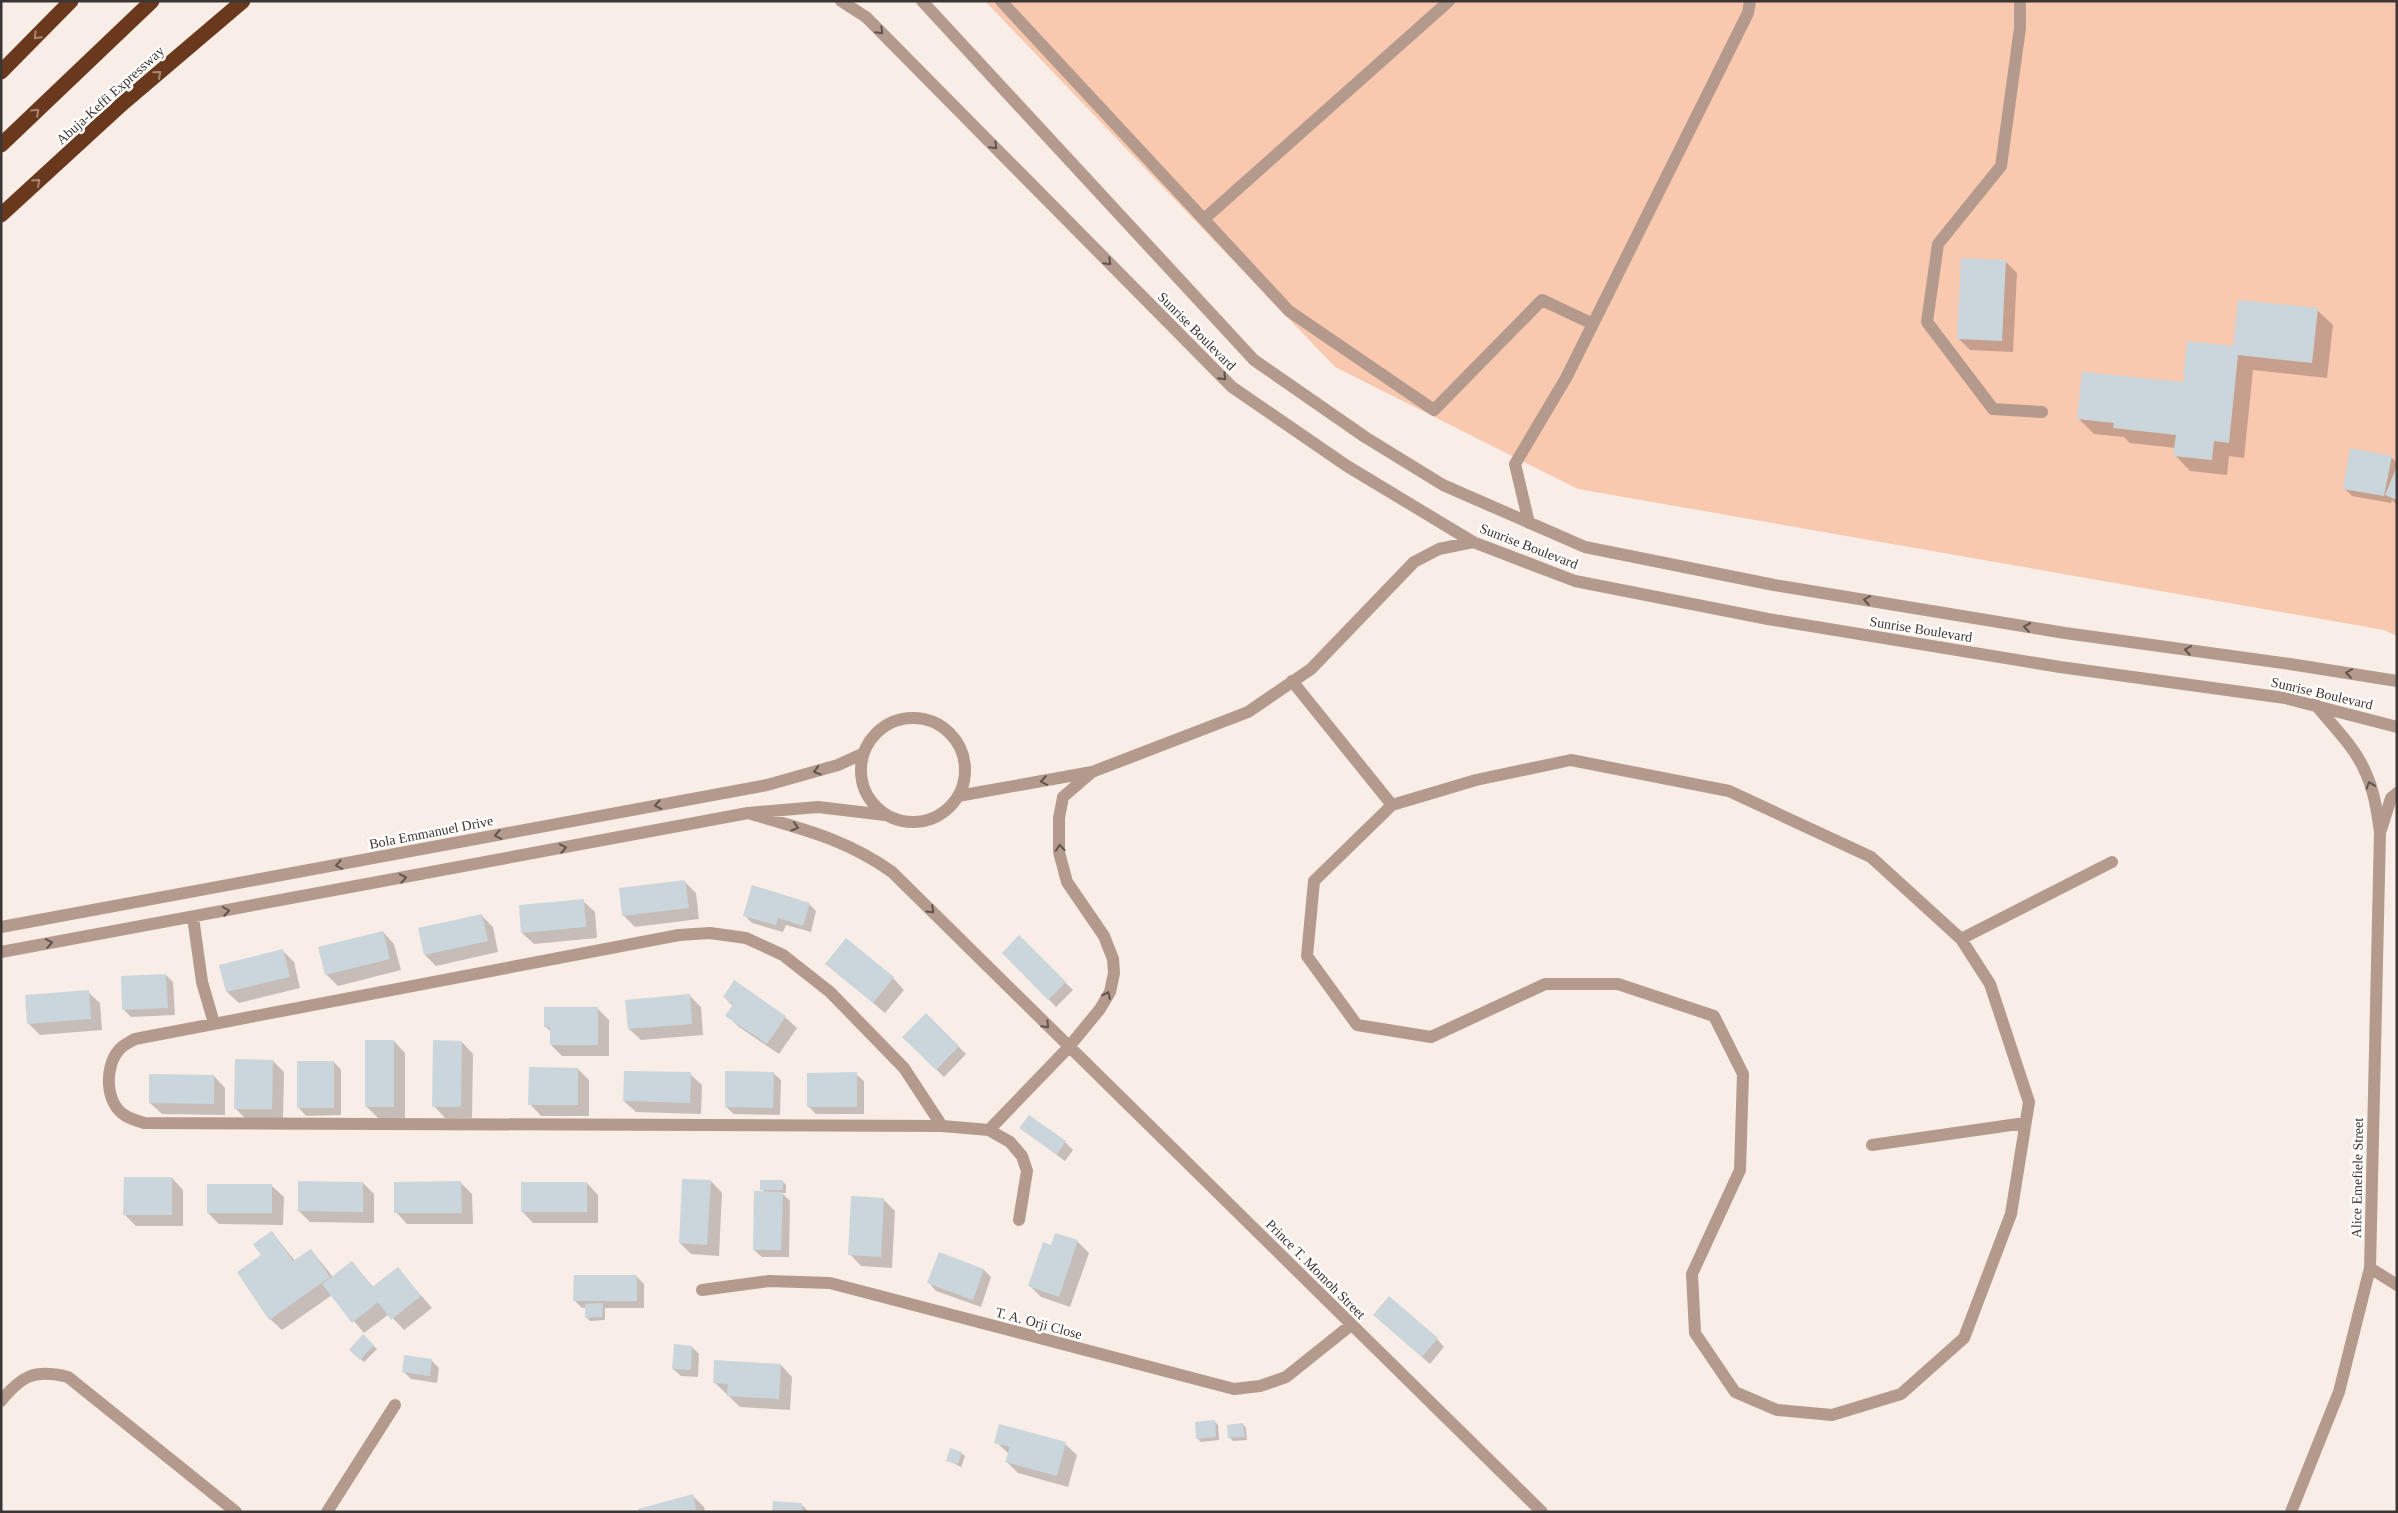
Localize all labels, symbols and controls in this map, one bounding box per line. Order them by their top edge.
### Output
one-way arrow [874,25,883,34]
one-way arrow [33,30,42,39]
street label: Abuja-Keffi Expressway [54,43,167,148]
one-way arrow [153,71,162,80]
one-way arrow [31,109,40,118]
one-way arrow [988,140,997,149]
one-way arrow [32,179,41,188]
one-way arrow [1102,256,1111,265]
street label: Sunrise Boulevard [1155,289,1239,373]
one-way arrow [1217,372,1226,381]
street label: Sunrise Boulevard [1478,521,1580,572]
one-way arrow [1862,596,1871,606]
street label: Sunrise Boulevard [1868,614,1973,645]
one-way arrow [2023,622,2031,632]
one-way arrow [2184,645,2192,655]
one-way arrow [2344,669,2353,679]
street label: Sunrise Boulevard [2270,675,2374,712]
one-way arrow [813,766,821,776]
one-way arrow [1039,775,1048,785]
one-way arrow [2366,781,2376,790]
one-way arrow [654,800,662,810]
street label: Bola Emmanuel Drive [368,813,494,852]
one-way arrow [790,821,798,831]
one-way arrow [494,829,503,840]
one-way arrow [1055,843,1066,851]
one-way arrow [559,844,567,854]
one-way arrow [334,859,343,869]
one-way arrow [399,874,408,884]
one-way arrow [925,904,934,913]
one-way arrow [222,906,231,916]
one-way arrow [45,939,54,949]
one-way arrow [1101,991,1112,1000]
one-way arrow [1040,1019,1049,1028]
street label: Alice Emefiele Street [2349,1118,2366,1238]
street label: Prince T. Momoh Street [1263,1217,1368,1322]
street label: T. A. Orji Close [994,1305,1084,1342]

